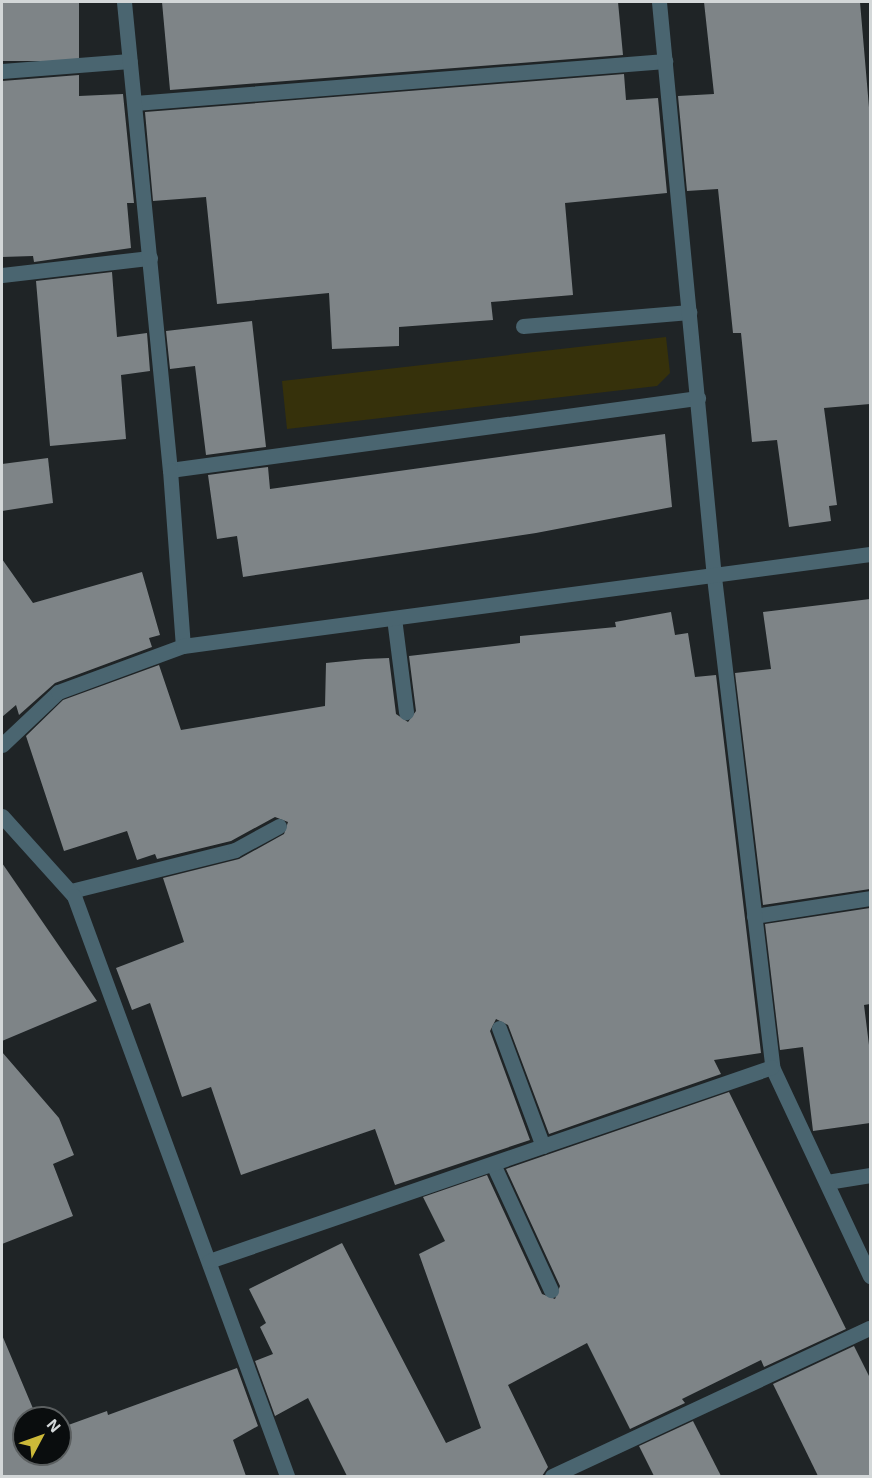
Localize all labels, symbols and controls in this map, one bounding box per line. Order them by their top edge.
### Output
north arrow [12,1406,72,1466]
text: N [43,1415,65,1436]

